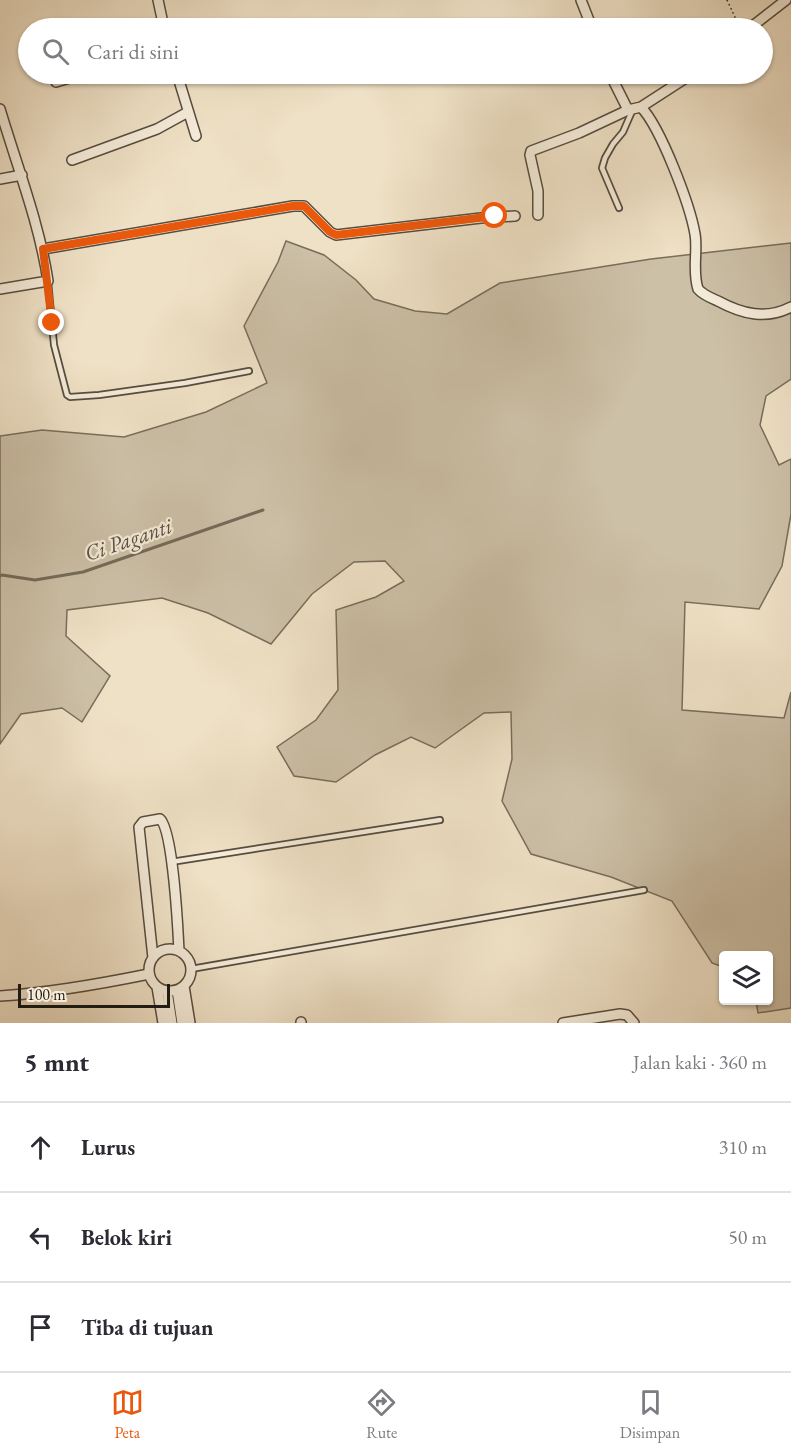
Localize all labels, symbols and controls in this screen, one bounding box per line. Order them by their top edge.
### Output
search box [18,18,773,84]
icon: search [39,35,72,68]
text: Cari di sini [87,37,179,66]
route start [481,202,507,228]
route end [38,309,64,335]
water label: Ci Paganti [81,511,177,568]
map controls [719,951,773,1005]
button: layers [719,951,773,1005]
scale bar [18,981,170,1008]
text: 100 m [27,984,66,1005]
text: 5 mnt [24,1045,89,1079]
text: Jalan kaki · 360 m [633,1049,767,1075]
icon: ahead [24,1131,57,1164]
text: Lurus [81,1133,135,1162]
text: 310 m [719,1134,767,1160]
icon: left [24,1221,57,1254]
text: Belok kiri [81,1223,172,1252]
text: 50 m [728,1224,767,1250]
icon: arrive [24,1311,57,1344]
text: Tiba di tujuan [81,1313,213,1342]
tab: Peta [111,1386,144,1443]
tab: Rute [365,1386,398,1443]
tab: Disimpan [620,1386,680,1443]

